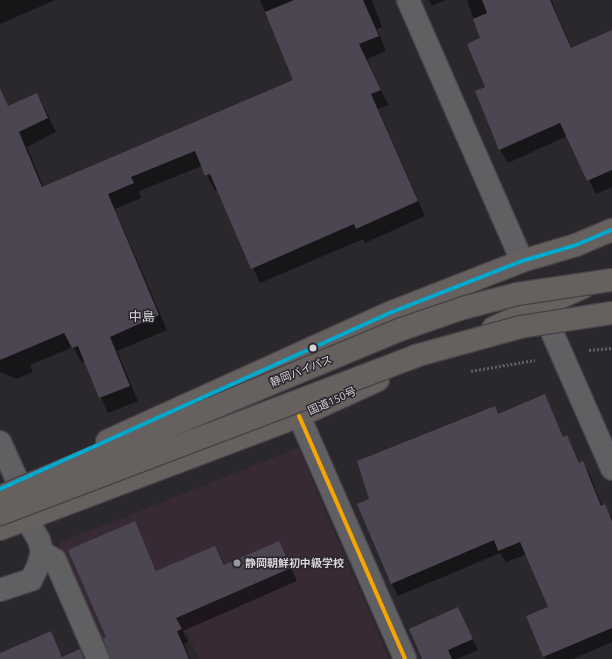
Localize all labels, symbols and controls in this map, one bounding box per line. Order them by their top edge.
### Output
district label: 中島 [129,308,155,324]
unlabelled marker [308,343,318,353]
street label: 静岡バイパス [268,353,334,389]
street label: 国道150号 [306,384,358,418]
place label: 静岡朝鮮初中級学校 [245,556,344,570]
marker: 静岡朝鮮初中級学校 [232,558,242,568]

